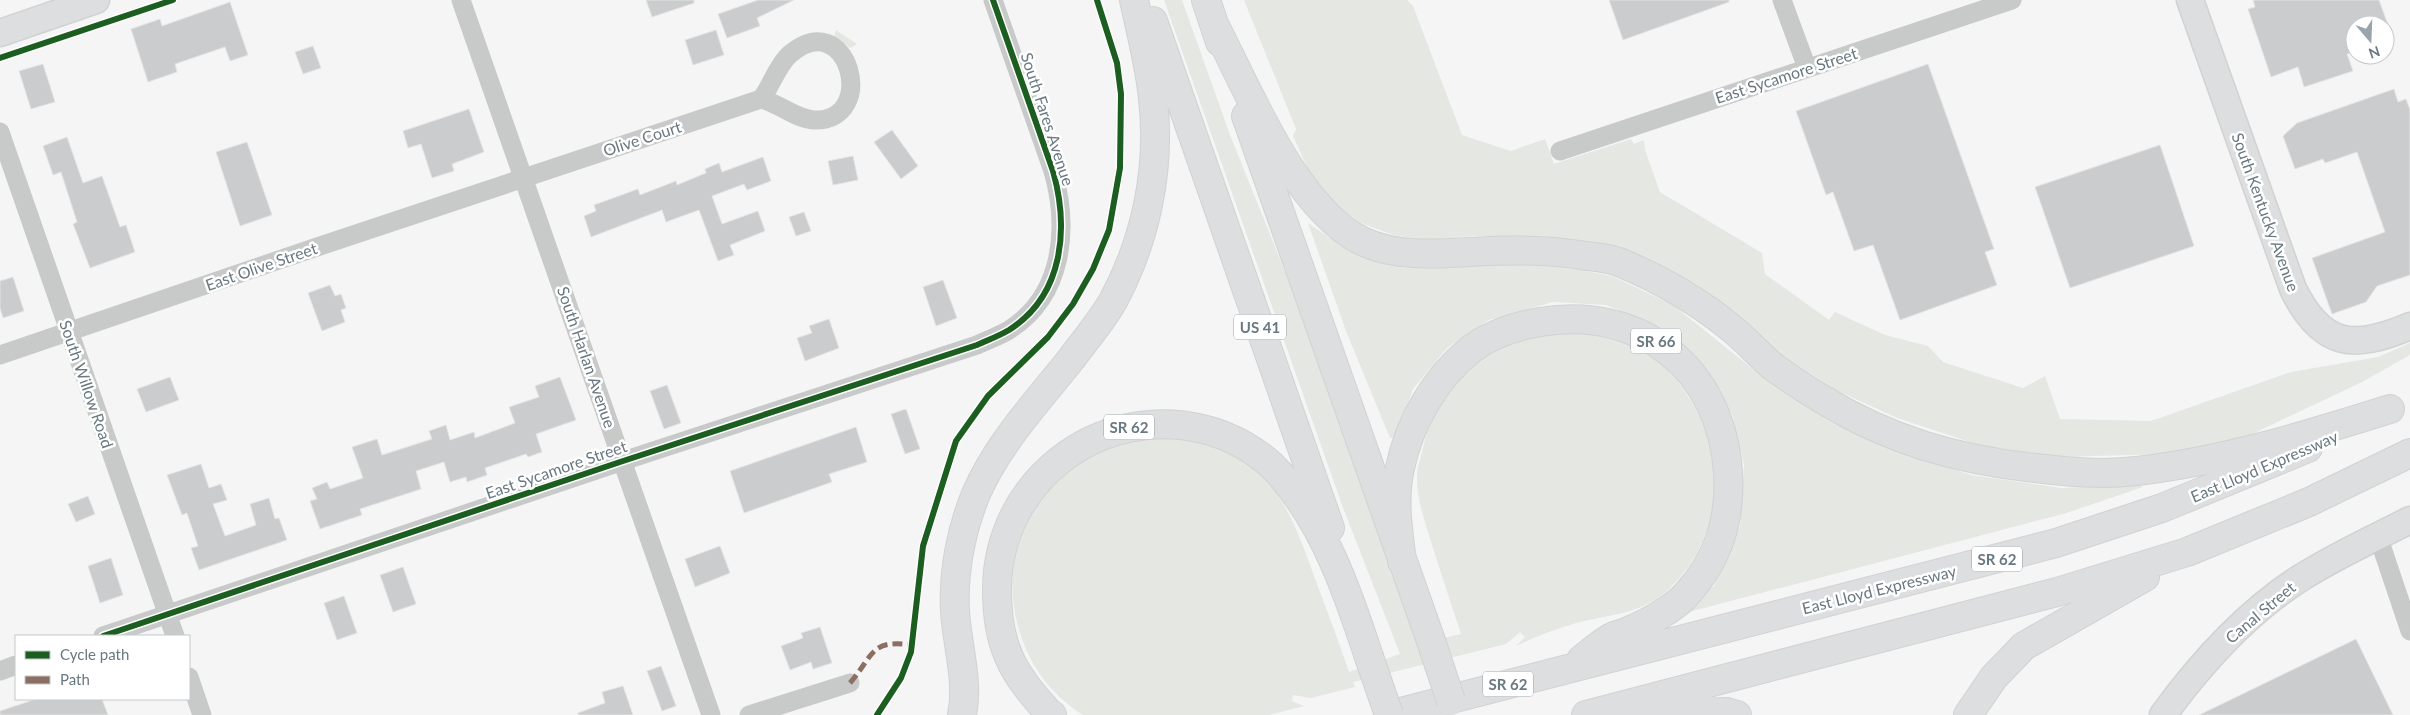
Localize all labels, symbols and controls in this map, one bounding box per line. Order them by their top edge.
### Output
north arrow [2345,15,2395,65]
street label: East Sycamore Street [1713,43,1860,107]
text: N [2367,43,2382,63]
street label: South Fares Avenue [1018,50,1078,188]
street label: Olive Court [601,116,684,160]
street label: South Kentucky Avenue [2228,130,2304,294]
street label: East Olive Street [203,238,320,294]
street label: South Harlan Avenue [554,284,620,430]
road number: US 41 [1234,314,1286,340]
street label: South Willow Road [56,318,118,450]
road number: SR 66 [1631,328,1681,354]
road number: SR 62 [1104,414,1154,440]
street label: East Lloyd Expressway [2187,426,2341,506]
street label: East Sycamore Street [483,436,629,502]
road number: SR 62 [1972,546,2022,572]
street label: East Lloyd Expressway [1800,560,1959,617]
street label: Canal Street [2221,577,2299,647]
legend [15,635,190,700]
text: Cycle path [60,645,129,663]
text: Path [60,670,90,688]
road number: SR 62 [1483,672,1533,696]

